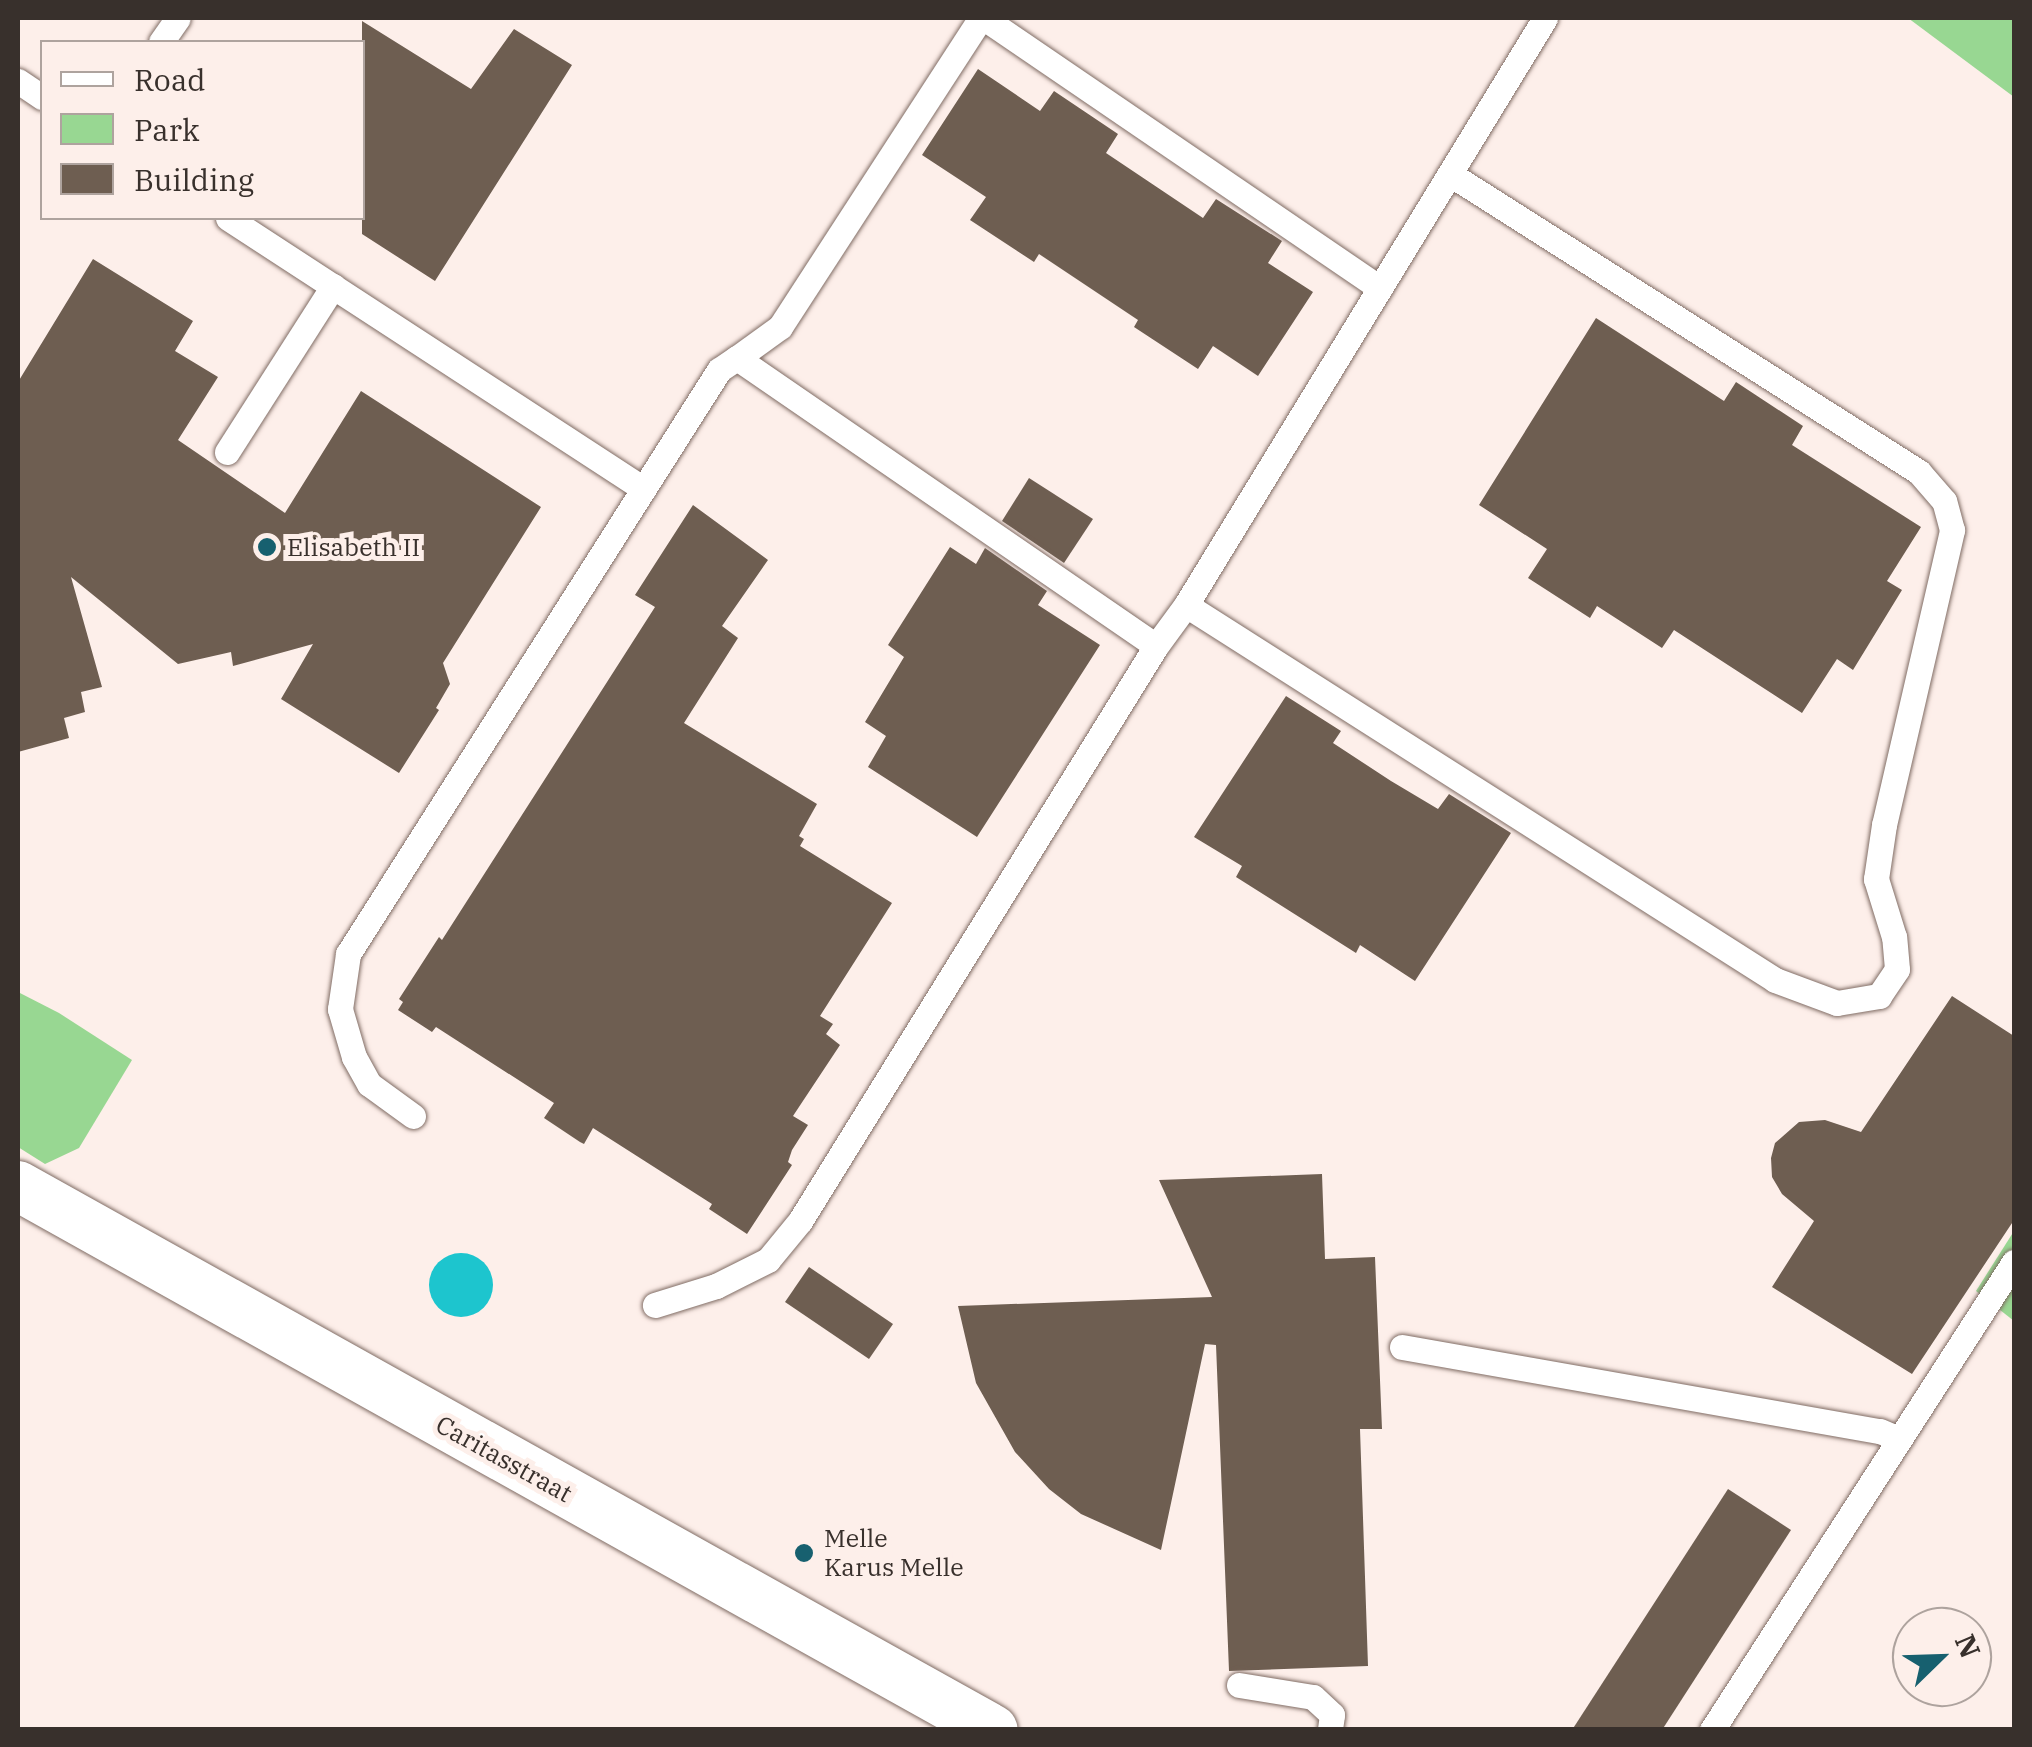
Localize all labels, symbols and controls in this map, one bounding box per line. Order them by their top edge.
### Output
legend [40,40,365,220]
text: Road [134,60,206,99]
text: Park [134,110,200,149]
text: Building [134,160,254,199]
place label: Elisabeth II [287,532,420,562]
marker: Elisabeth II [256,536,278,558]
street label: Caritasstraat [431,1409,577,1509]
place label: Melle Karus Melle [824,1524,964,1583]
marker: Melle Karus Melle [793,1542,815,1564]
north arrow [1892,1607,1992,1707]
text: N [1947,1628,1990,1663]

